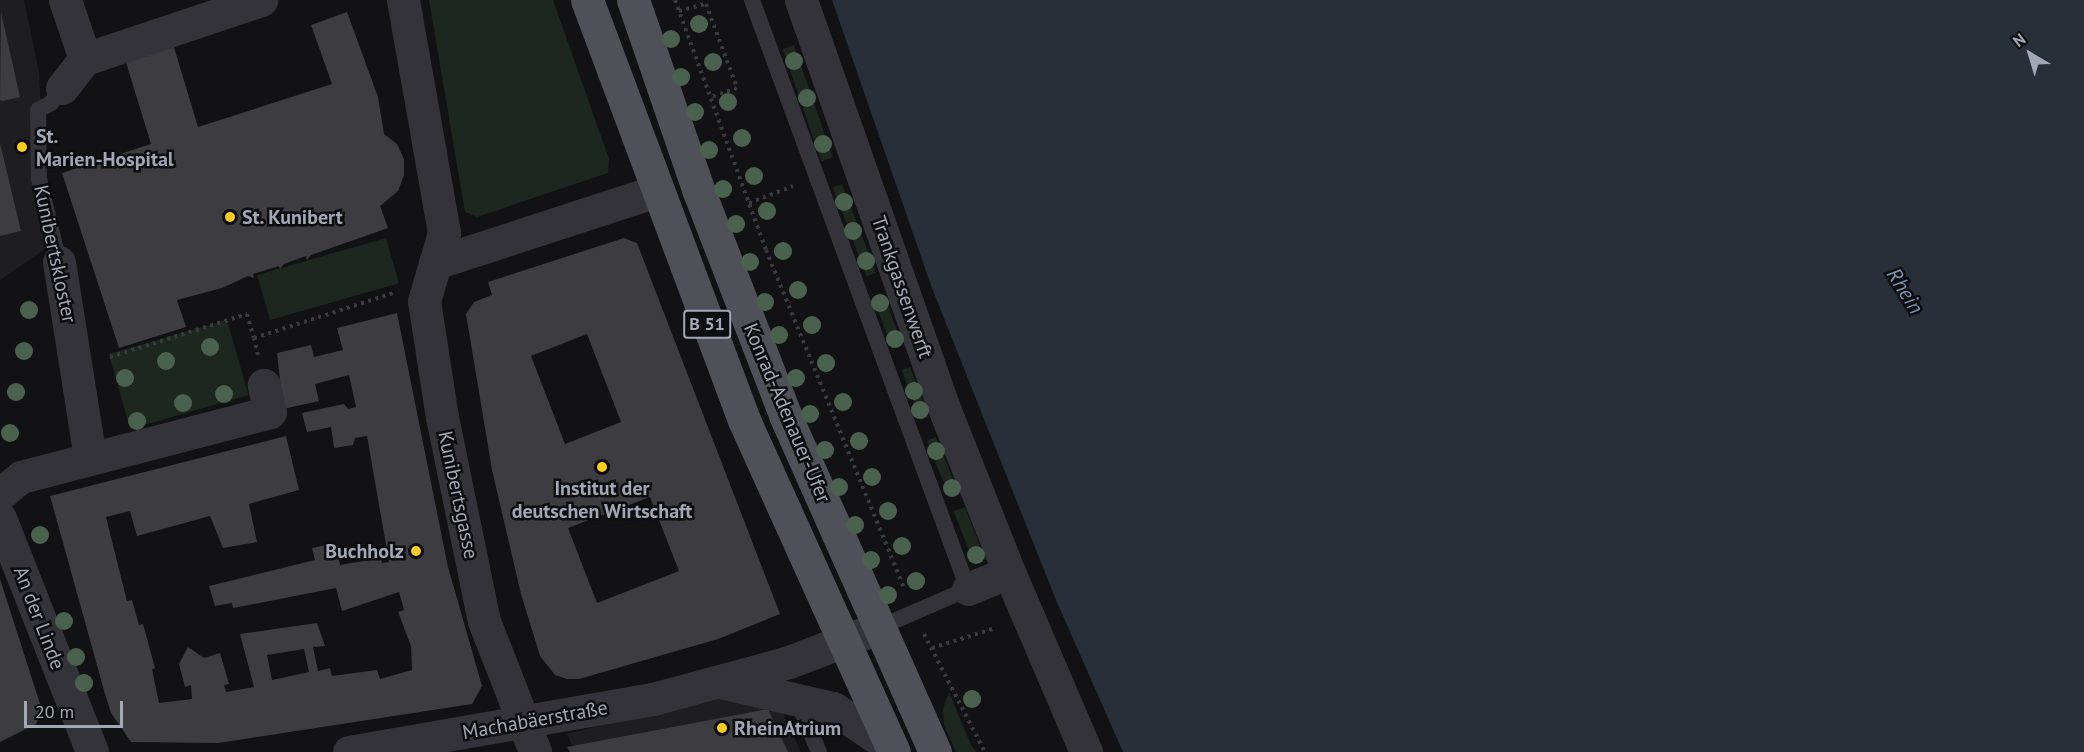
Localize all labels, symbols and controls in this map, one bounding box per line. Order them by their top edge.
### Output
north arrow [2000,24,2060,84]
text: N [2009,29,2029,51]
place label: St. Marien-Hospital [36,124,174,171]
marker: St. Marien-Hospital [13,138,31,156]
street label: Kunibertskloster [29,183,81,325]
place label: St. Kunibert [242,205,344,229]
marker: St. Kunibert [223,210,237,224]
street label: Trankgassenwerft [866,213,938,361]
water label: Rhein [1881,263,1929,319]
road number: B 51 [683,309,731,339]
street label: Konrad-Adenauer-Ufer [738,320,836,506]
street label: Kunibertsgasse [433,429,483,561]
marker: Institut der deutschen Wirtschaft [595,460,609,474]
place label: Institut der deutschen Wirtschaft [511,476,693,523]
place label: Buchholz [325,539,404,563]
marker: Buchholz [409,544,423,558]
street label: An der Linde [8,563,70,673]
scale bar [27,689,126,727]
street label: Machabäerstraße [460,695,610,745]
text: 20 m [35,700,74,723]
place label: RheinAtrium [734,716,841,740]
marker: RheinAtrium [715,721,729,735]

